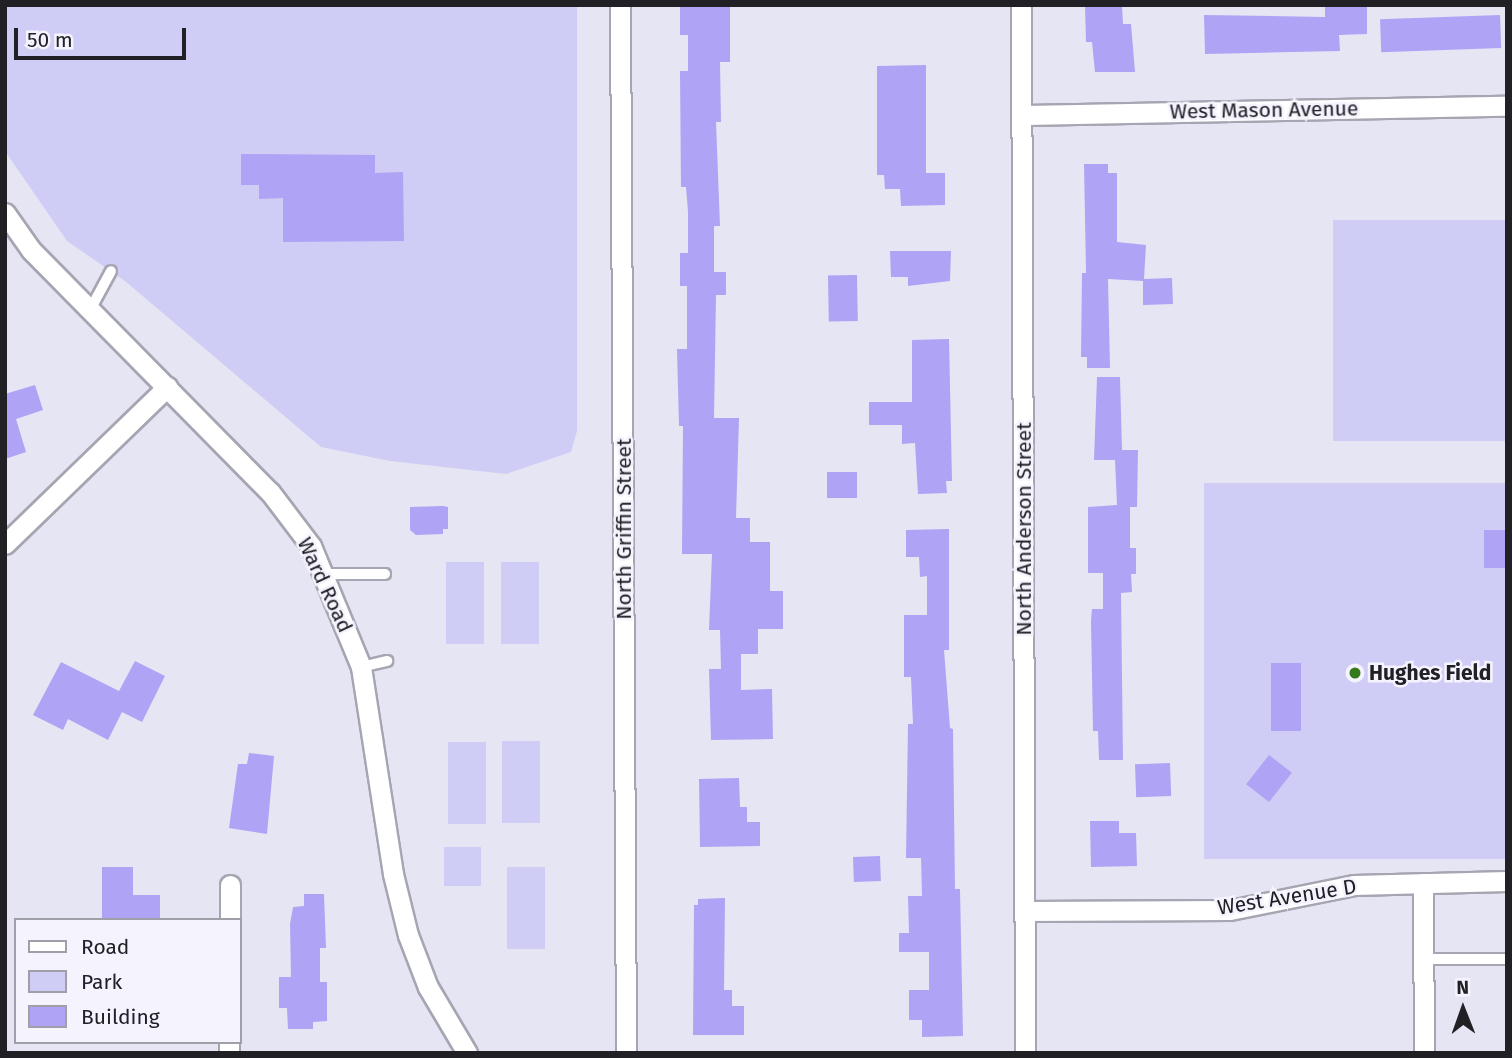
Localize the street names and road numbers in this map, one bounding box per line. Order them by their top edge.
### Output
street label: West Mason Avenue [1169,96,1359,124]
street label: North Anderson Street [1011,422,1037,636]
street label: North Griffin Street [611,438,637,620]
street label: Ward Road [292,533,358,637]
street label: West Avenue D [1216,874,1358,920]

